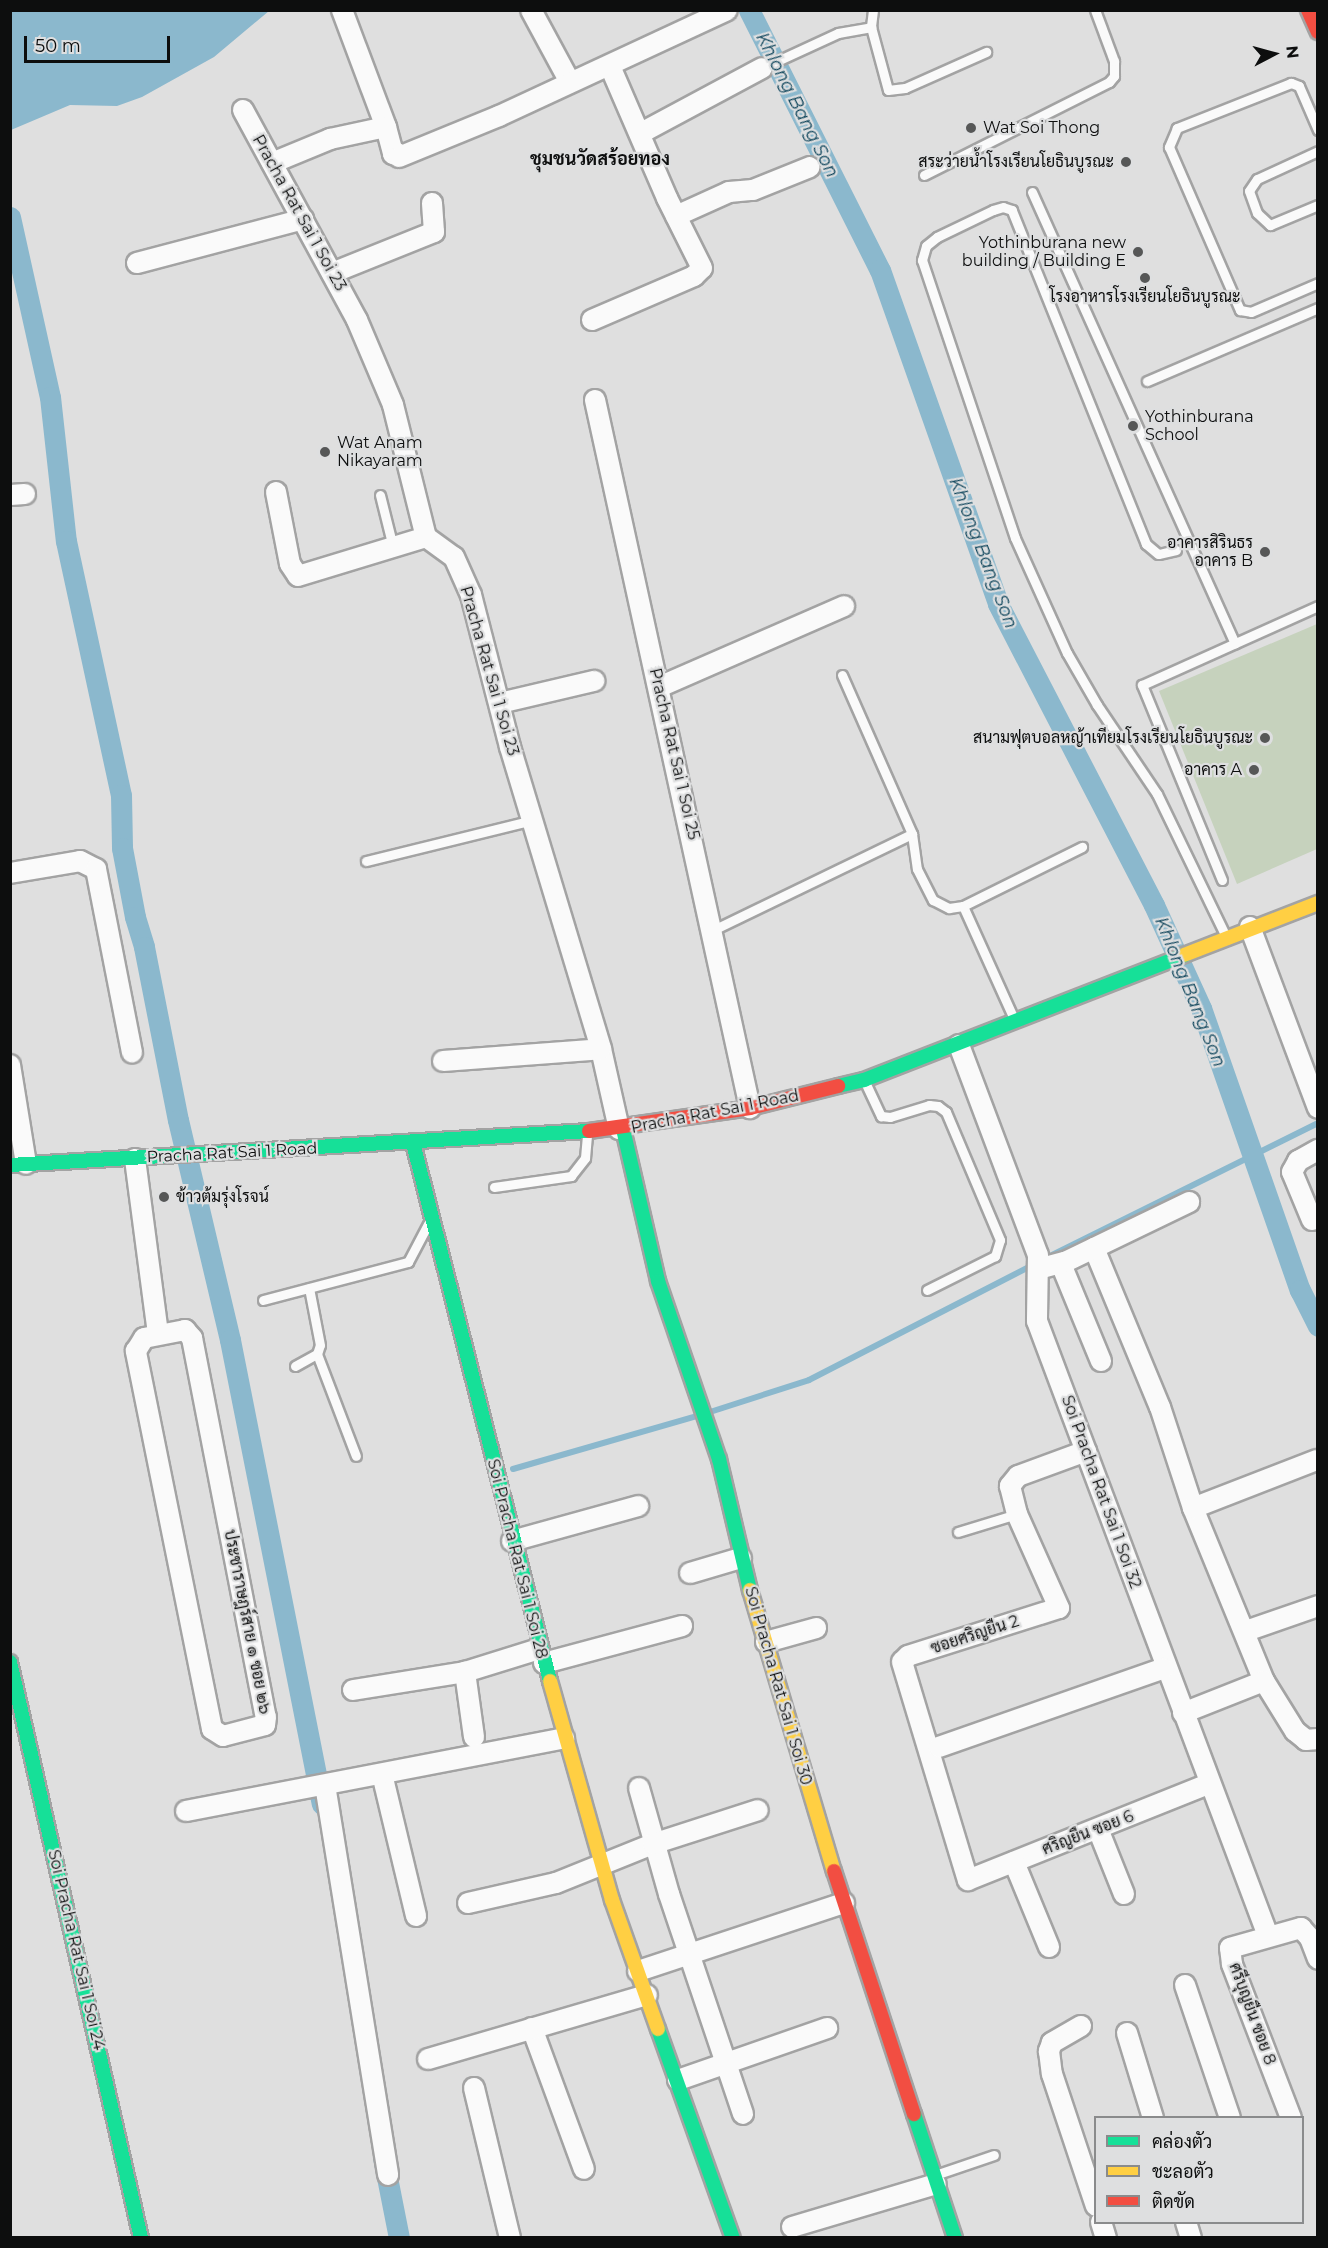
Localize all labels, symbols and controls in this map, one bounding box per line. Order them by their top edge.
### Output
scale bar [27,24,172,62]
north arrow [1244,24,1304,84]
water label: Khlong Bang Son [751,29,843,181]
text: 50 m [35,35,81,57]
text: N [1282,45,1303,59]
place label: Wat Soi Thong [983,118,1100,138]
marker: Wat Soi Thong [964,121,978,135]
street label: Pracha Rat Sai 1 Soi 23 [248,132,350,294]
district label: ชุมชนวัดสร้อยทอง [530,148,670,170]
place label: สระว่ายนํ้าโรงเรียนโยธินบูรณะ [918,152,1114,172]
marker: สระว่ายนํ้าโรงเรียนโยธินบูรณะ [1119,155,1133,169]
place label: Yothinburana new building / Building E [962,233,1126,271]
marker: Yothinburana new building / Building E [1131,245,1145,259]
marker: โรงอาหารโรงเรียนโยธินบูรณะ [1138,271,1152,285]
place label: โรงอาหารโรงเรียนโยธินบูรณะ [1049,287,1241,307]
place label: Yothinburana School [1145,407,1254,445]
marker: Yothinburana School [1126,419,1140,433]
place label: Wat Anam Nikayaram [337,433,423,471]
marker: Wat Anam Nikayaram [318,445,332,459]
water label: Khlong Bang Son [944,475,1022,631]
place label: อาคารสิรินธร อาคาร B [1167,533,1253,571]
marker: อาคารสิรินธร อาคาร B [1258,545,1272,559]
street label: Pracha Rat Sai 1 Soi 23 [456,584,522,758]
street label: Pracha Rat Sai 1 Soi 25 [645,666,703,842]
place label: สนามฟุตบอลหญ้าเทียมโรงเรียนโยธินบูรณะ [973,728,1253,748]
marker: สนามฟุตบอลหญ้าเทียมโรงเรียนโยธินบูรณะ [1258,731,1272,745]
place label: อาคาร A [1184,760,1242,780]
marker: อาคาร A [1247,763,1261,777]
water label: Khlong Bang Son [1150,914,1230,1070]
street label: Pracha Rat Sai 1 Road [629,1086,801,1138]
street label: Pracha Rat Sai 1 Road [146,1139,318,1167]
place label: ข้าวต้มรุ่งโรจน์ [176,1187,269,1207]
marker: ข้าวต้มรุ่งโรจน์ [157,1190,171,1204]
street label: Soi Pracha Rat Sai 1 Soi 32 [1057,1393,1145,1591]
street label: Soi Pracha Rat Sai 1 Soi 28 [483,1457,551,1661]
street label: ประชาราษฎร์สาย ๑ ซอย ๒๖ [220,1528,274,1716]
street label: Soi Pracha Rat Sai 1 Soi 30 [740,1585,816,1787]
street label: ซอยศริญยืน 2 [928,1612,1022,1658]
street label: ศริญยืน ซอย 6 [1040,1807,1136,1859]
street label: Soi Pracha Rat Sai 1 Soi 24 [44,1848,108,2052]
street label: ศรีบุญยืน ซอย 8 [1225,1960,1279,2068]
legend [1094,2116,1304,2224]
text: คล่องตัว [1152,2131,1212,2153]
text: ชะลอตัว [1152,2161,1214,2183]
text: ติดขัด [1152,2191,1195,2213]

